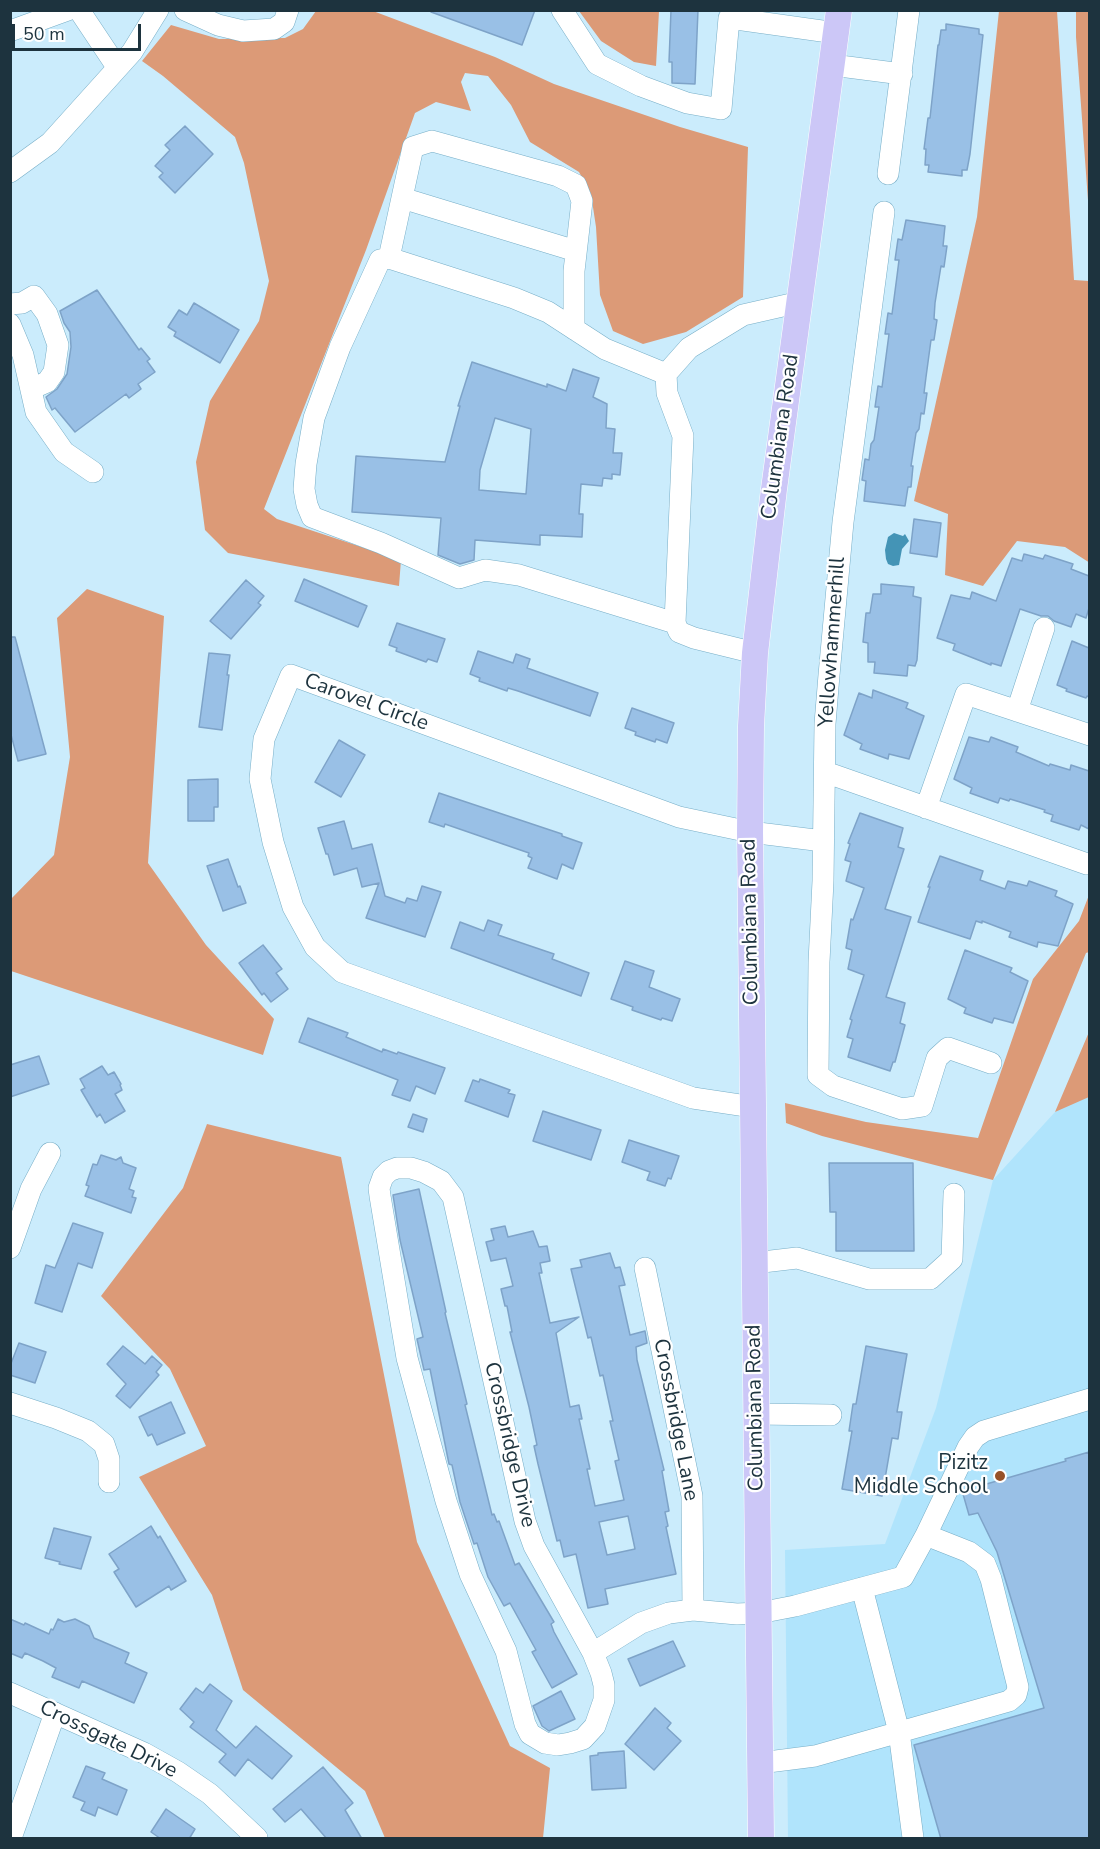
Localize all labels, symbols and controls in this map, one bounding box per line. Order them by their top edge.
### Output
scale bar [15,12,144,50]
text: 50 m [23,22,65,46]
street label: Columbiana Road [757,353,805,521]
street label: Yellowhammerhill [814,556,852,728]
street label: Carovel Circle [300,669,432,737]
street label: Columbiana Road [737,838,765,1006]
street label: Columbiana Road [742,1324,770,1492]
street label: Crossbridge Lane [647,1337,703,1503]
street label: Crossbridge Drive [478,1360,540,1530]
place label: Pizitz Middle School [854,1451,988,1501]
marker: Pizitz Middle School [993,1469,1007,1483]
street label: Crossgate Drive [35,1696,181,1784]

